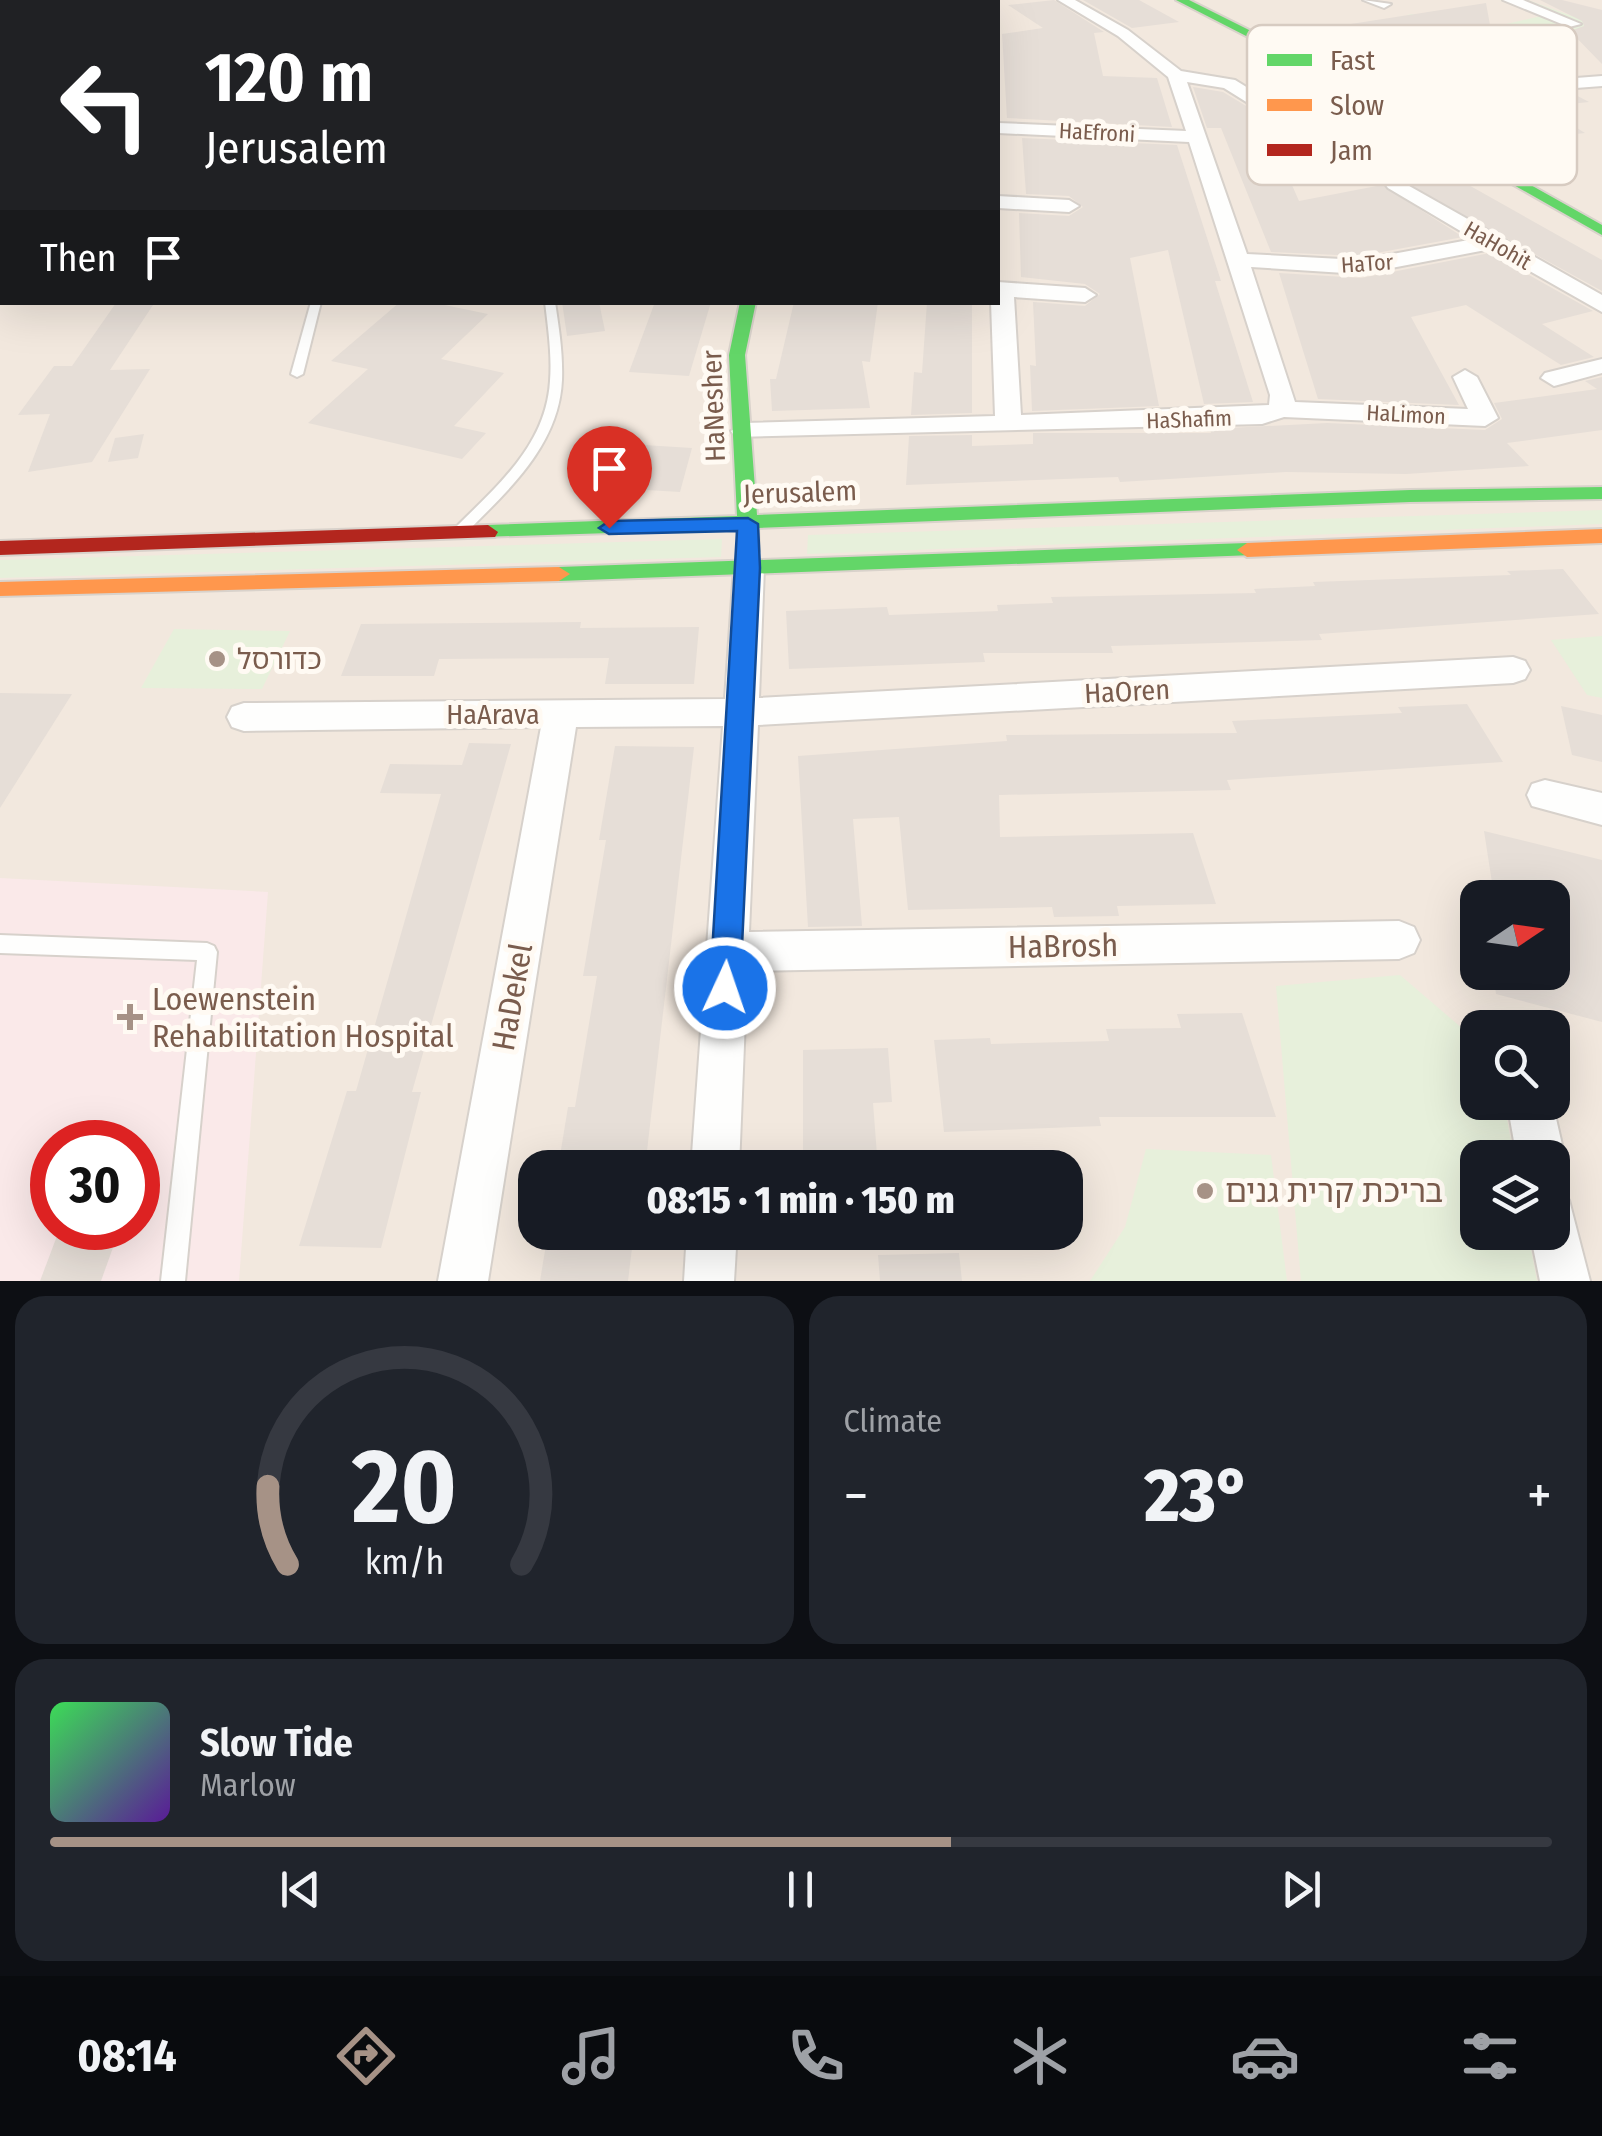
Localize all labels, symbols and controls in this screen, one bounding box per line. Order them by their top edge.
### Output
legend [1247,25,1577,185]
text: 120 m [205,36,373,120]
icon: left [40,40,170,170]
text: Fast [1330,44,1376,77]
text: Slow [1330,89,1384,122]
street label: HaEfroni [1058,117,1136,148]
text: Jerusalem [205,121,388,175]
text: Jam [1330,134,1373,167]
street label: HaHohit [1459,215,1537,276]
icon: arrive [136,230,191,285]
text: Then [40,235,116,281]
street label: HaTor [1340,248,1394,279]
street label: HaNesher [695,349,732,462]
street label: HaLimon [1366,399,1446,430]
street label: HaShafim [1146,405,1232,434]
pin [567,426,652,529]
icon: arrive [582,441,637,496]
street label: Jerusalem [743,474,857,511]
place label: כדורסל [237,643,322,676]
marker: כדורסל [206,648,228,670]
street label: HaOren [1083,673,1171,710]
street label: HaArava [446,698,540,731]
north arrow [1460,880,1570,990]
map controls [1460,880,1570,1250]
street label: HaBrosh [1008,926,1118,966]
position arrow [673,936,777,1040]
street label: HaDekel [484,940,540,1054]
place label: Loewenstein Rehabilitation Hospital [152,980,454,1055]
marker: Loewenstein Rehabilitation Hospital [117,1004,143,1030]
button: search [1460,1010,1570,1120]
speed limit sign: 30 [30,1120,160,1250]
button: layers [1460,1140,1570,1250]
place label: בריכת קרית גנים [1225,1172,1443,1210]
text: 08:15 · 1 min · 150 m [646,1177,955,1223]
marker: בריכת קרית גנים [1194,1180,1216,1202]
text: Climate [844,1402,942,1440]
text: 20 [351,1425,457,1550]
text: 23° [1145,1451,1251,1541]
text: − [844,1463,868,1529]
text: + [1527,1463,1552,1529]
text: km/h [364,1541,444,1583]
text: Slow Tide [200,1720,353,1766]
text: Marlow [200,1766,296,1804]
icon: previous [273,1862,328,1917]
icon: pause [773,1862,828,1917]
icon: next [1274,1862,1329,1917]
icon: directions [331,2021,401,2091]
icon: music [556,2021,626,2091]
icon: phone [781,2021,851,2091]
icon: climate [1005,2021,1075,2091]
icon: car [1230,2021,1300,2091]
icon: filters [1455,2021,1525,2091]
text: 08:14 [77,2029,177,2083]

